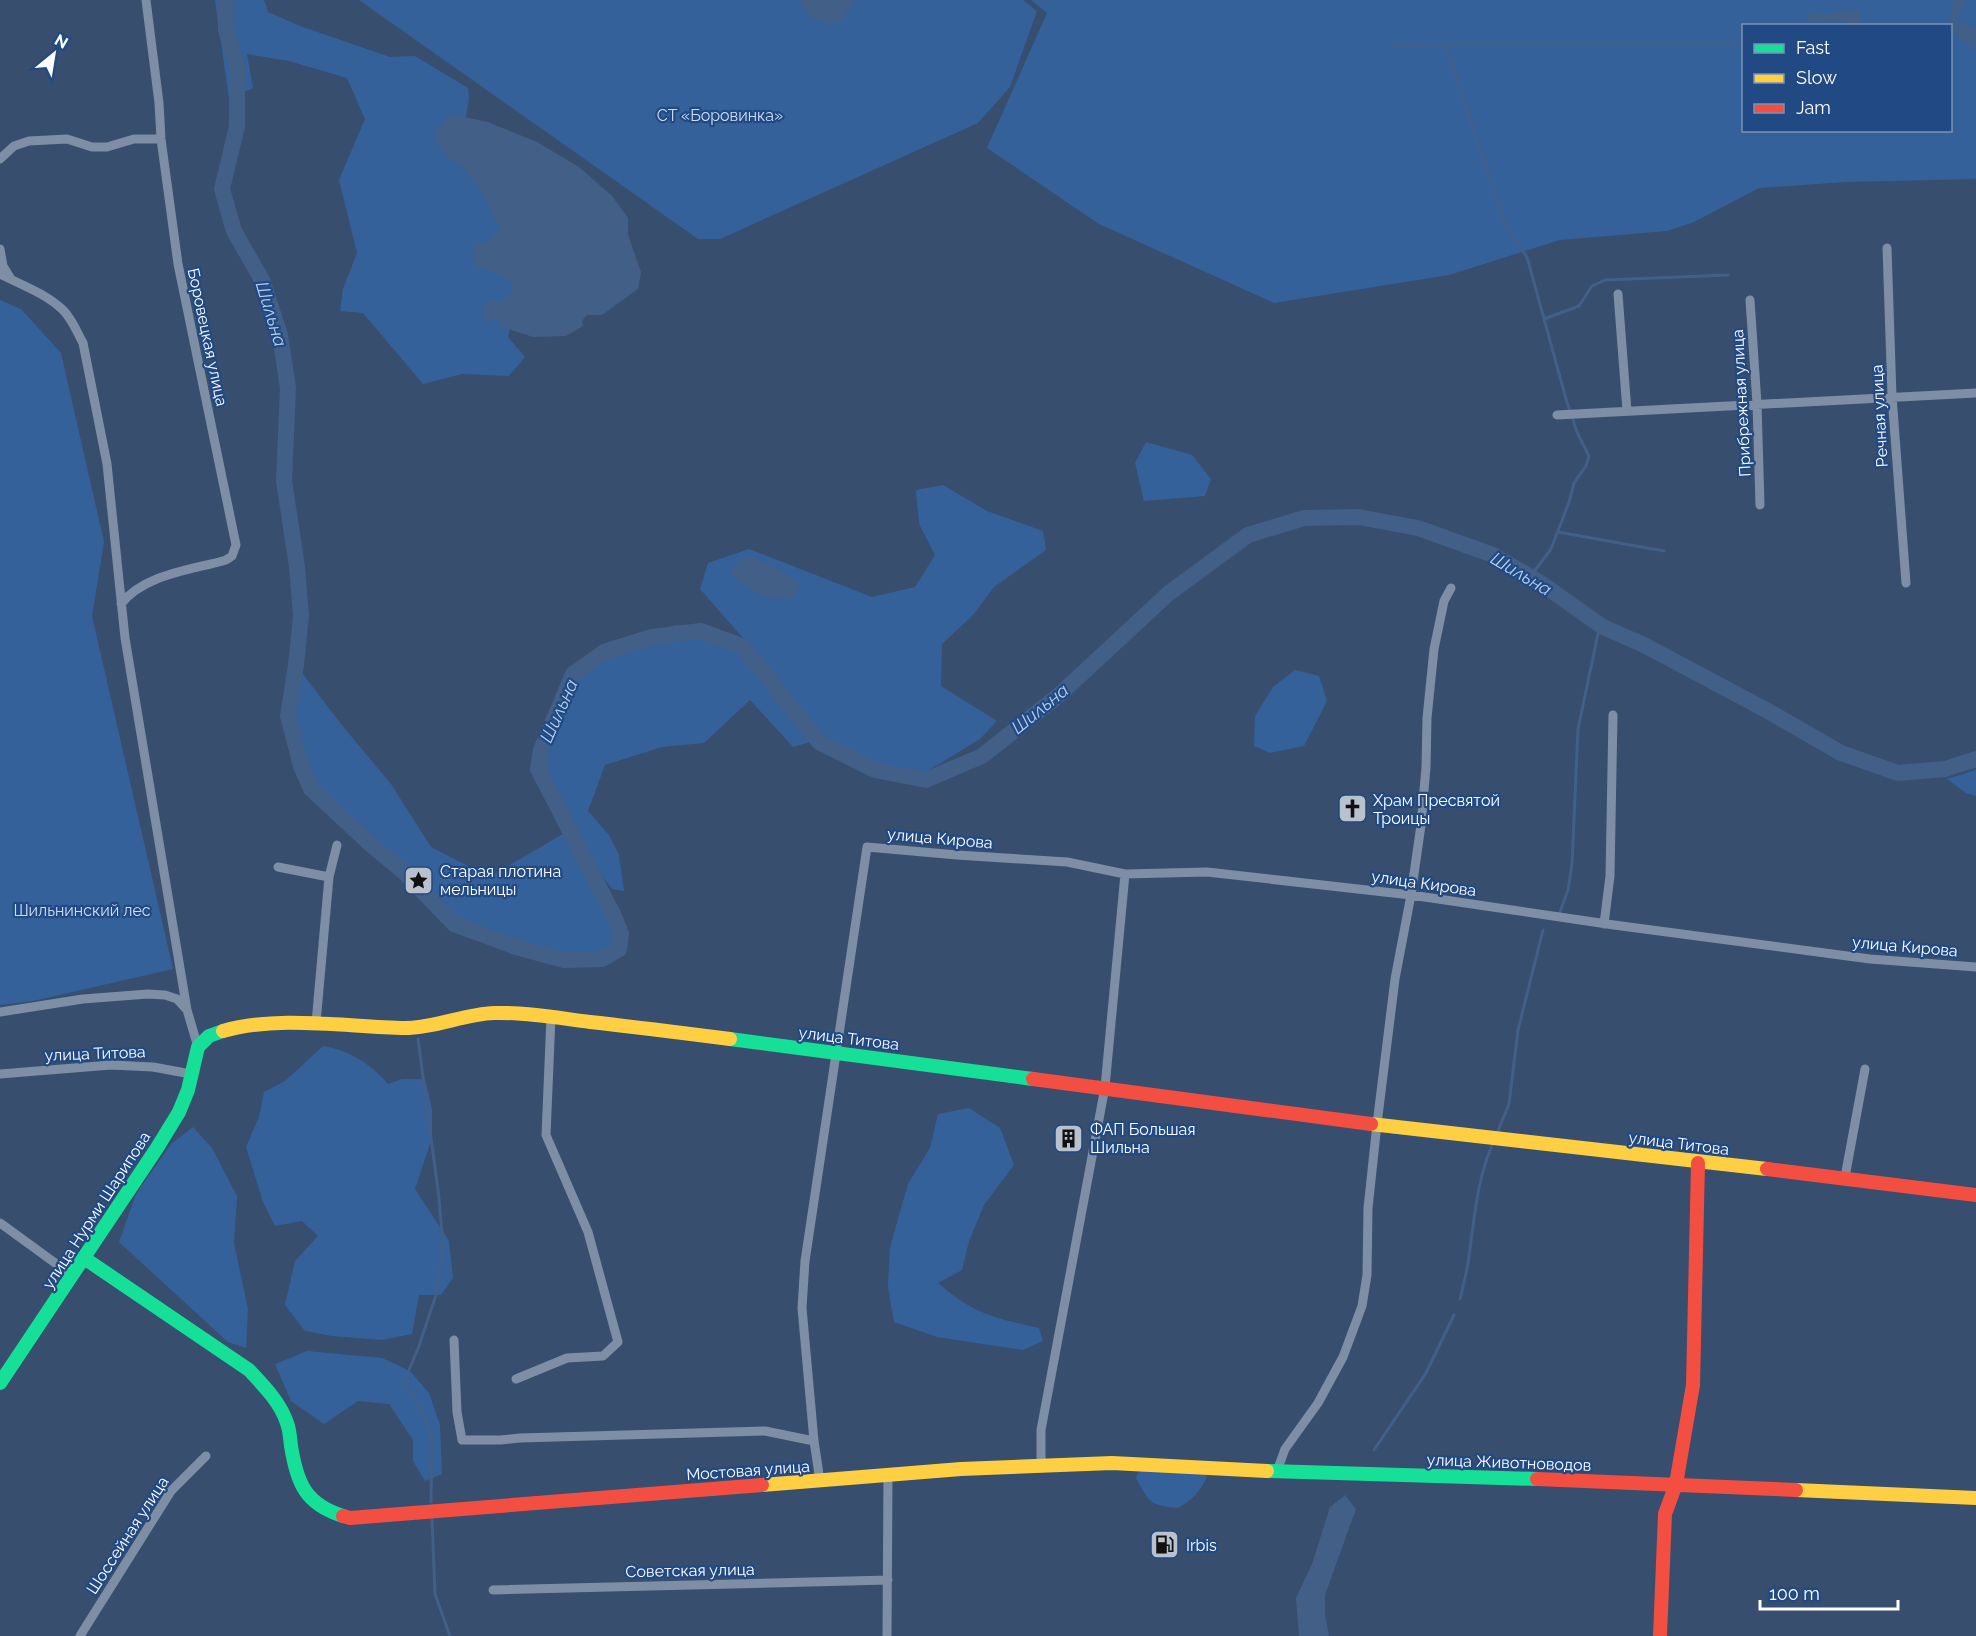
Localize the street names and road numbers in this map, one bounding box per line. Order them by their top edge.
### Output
street label: Боровецкая улица [184,266,231,408]
street label: Прибрежная улица [1728,329,1755,477]
street label: Речная улица [1867,364,1892,468]
street label: улица Кирова [886,824,993,853]
street label: улица Кирова [1370,867,1478,900]
street label: улица Кирова [1851,932,1958,961]
street label: улица Титова [798,1023,900,1054]
street label: улица Титова [44,1042,146,1065]
street label: улица Нурми Шарипова [38,1128,154,1292]
street label: улица Титова [1628,1128,1730,1159]
street label: улица Животноводов [1426,1450,1592,1475]
street label: Мостовая улица [686,1457,810,1484]
street label: Шоссейная улица [82,1473,172,1598]
street label: Советская улица [625,1560,755,1581]

